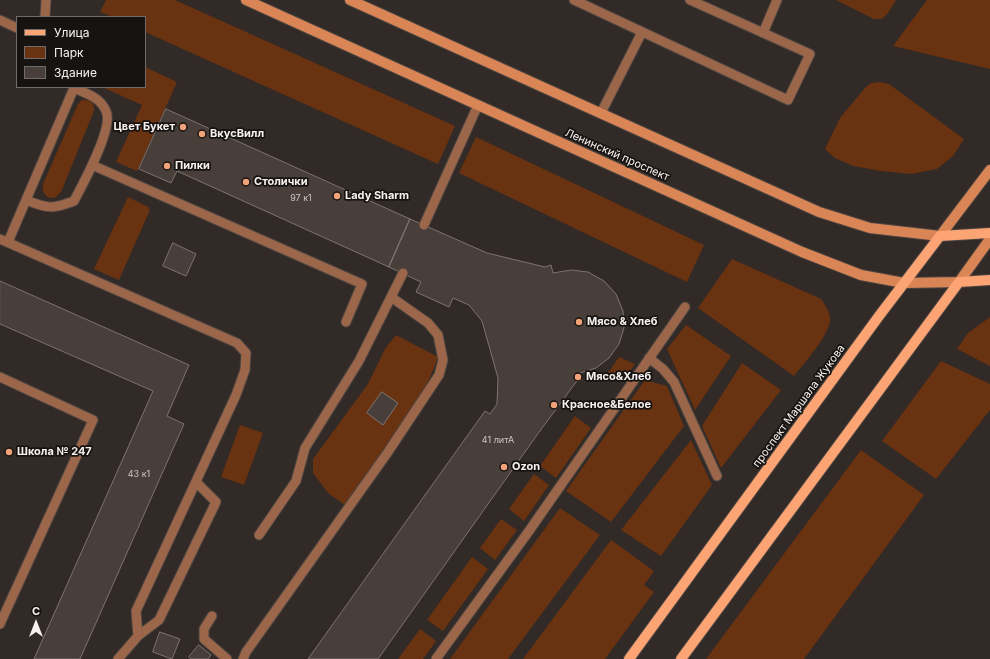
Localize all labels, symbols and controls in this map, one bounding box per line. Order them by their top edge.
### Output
legend [16,16,146,88]
text: Улица [54,25,89,40]
text: Парк [54,45,84,60]
text: Здание [54,65,97,80]
place label: Цвет Букет [113,120,175,134]
marker: Цвет Букет [178,122,188,132]
street label: Ленинский проспект [563,126,671,184]
place label: ВкусВилл [210,127,264,141]
marker: ВкусВилл [197,129,207,139]
place label: Пилки [175,159,210,173]
marker: Пилки [162,161,172,171]
place label: Столички [254,175,308,189]
marker: Столички [241,177,251,187]
place label: Lady Sharm [345,189,409,203]
marker: Lady Sharm [332,191,342,201]
house number: 97 к1 [290,193,312,203]
place label: Мясо & Хлеб [587,315,657,329]
marker: Мясо & Хлеб [574,317,584,327]
street label: проспект Маршала Жукова [750,342,848,470]
place label: Мясо&Хлеб [586,370,651,384]
marker: Мясо&Хлеб [573,372,583,382]
place label: Красное&Белое [562,398,651,412]
marker: Красное&Белое [549,400,559,410]
house number: 41 литА [482,435,514,445]
place label: Школа № 247 [17,445,92,459]
marker: Школа № 247 [4,447,14,457]
place label: Ozon [512,460,540,474]
marker: Ozon [499,462,509,472]
house number: 43 к1 [128,469,150,479]
north arrow [16,603,56,643]
text: С [32,604,40,618]

